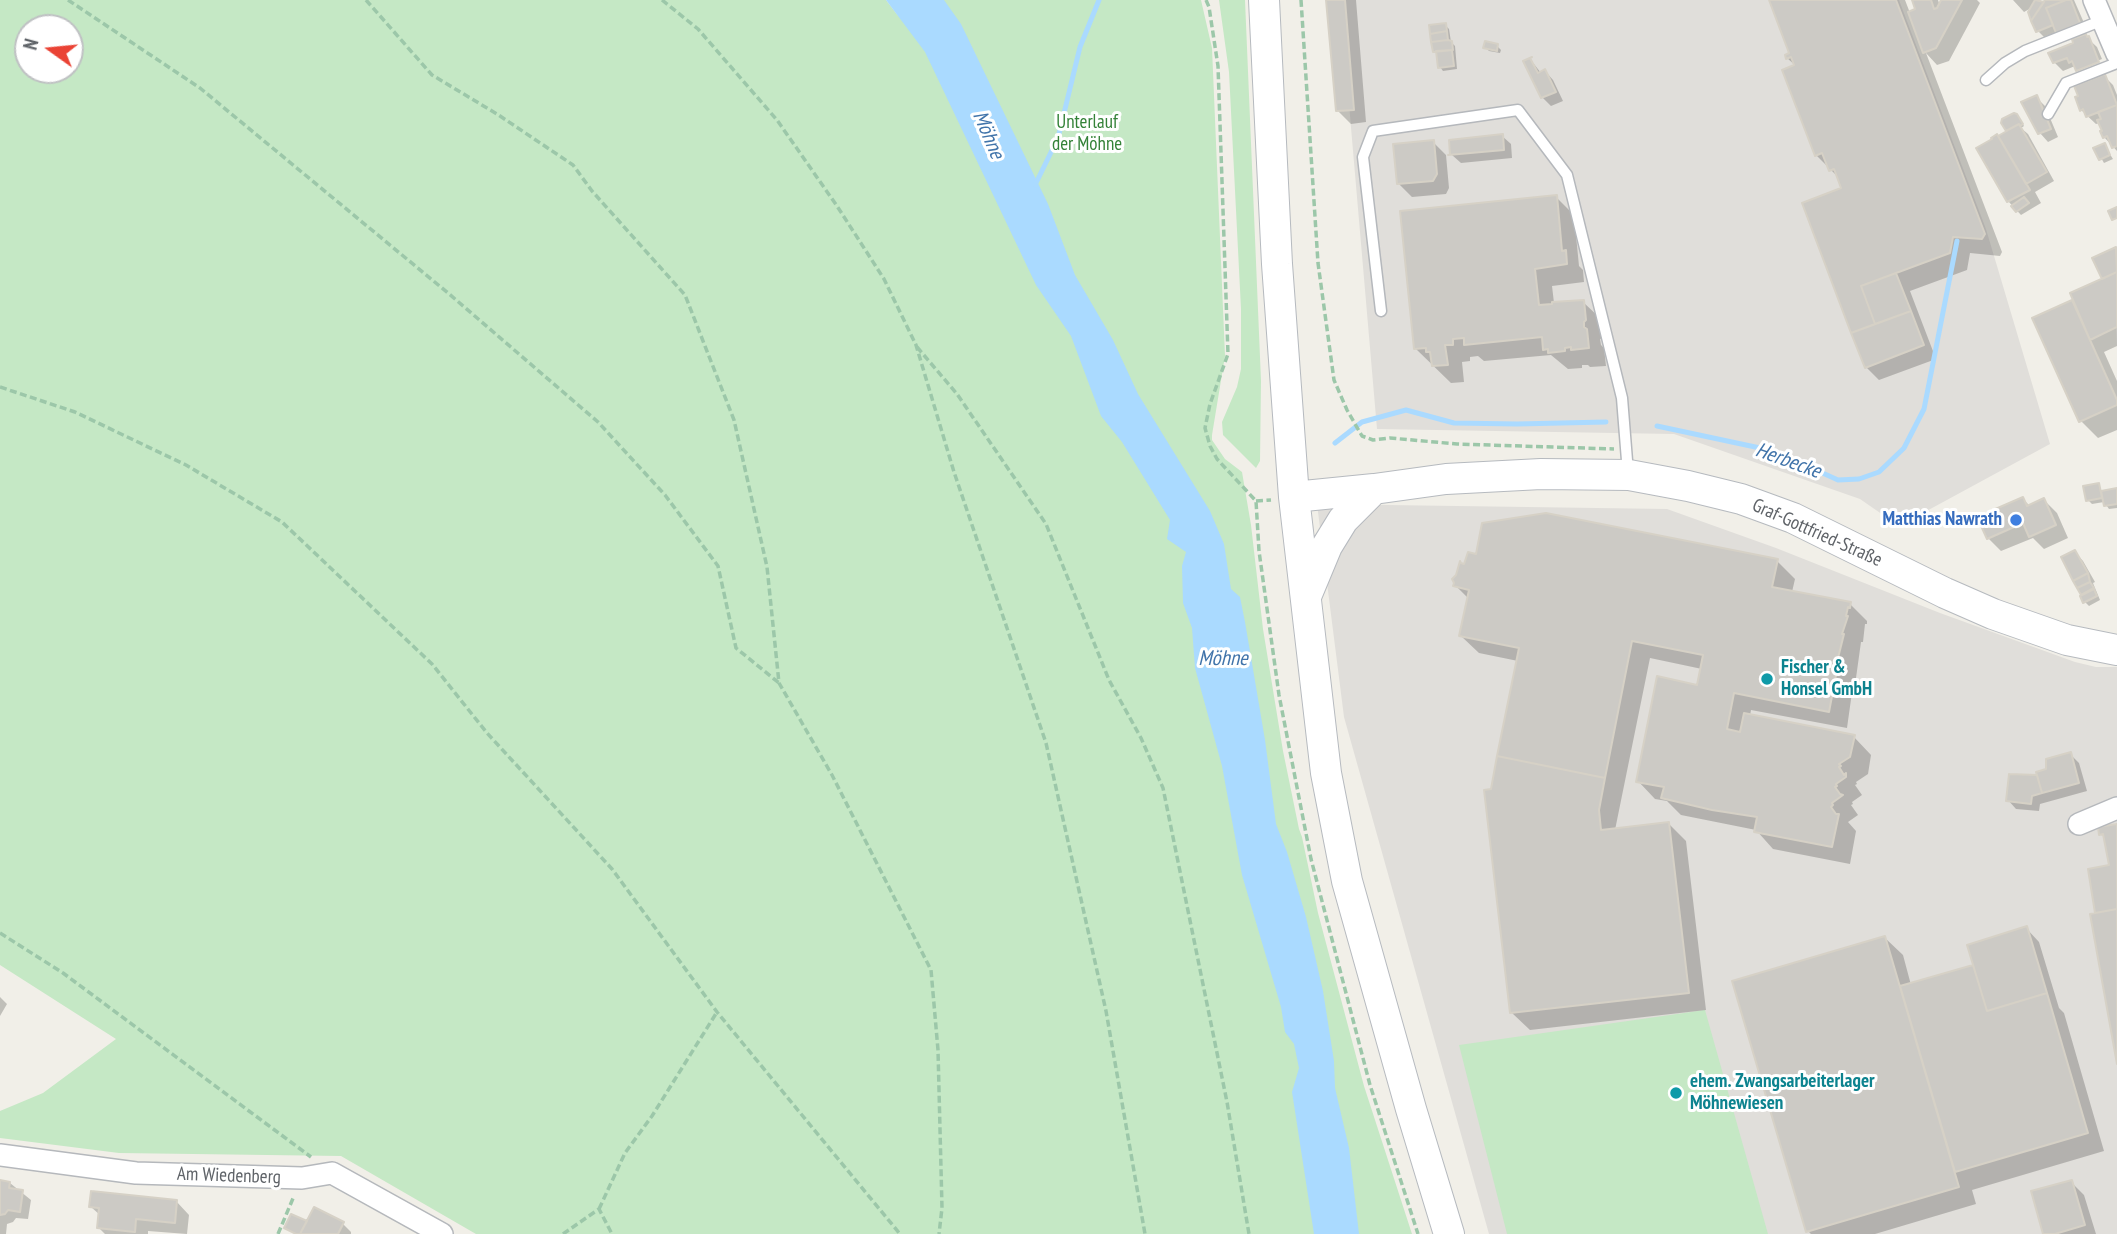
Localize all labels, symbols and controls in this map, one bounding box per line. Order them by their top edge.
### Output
north arrow [14,14,84,84]
text: N [18,36,44,52]
water label: Möhne [967,107,1009,163]
park label: Unterlauf der Möhne [1052,112,1122,156]
water label: Herbecke [1752,438,1824,484]
street label: Graf-Gottfried-Straße [1749,494,1885,572]
place label: Matthias Nawrath [1882,509,2002,531]
marker: Matthias Nawrath [2008,512,2024,528]
water label: Möhne [1198,646,1248,672]
place label: Fischer & Honsel GmbH [1781,657,1872,701]
marker: Fischer & Honsel GmbH [1759,671,1775,687]
place label: ehem. Zwangsarbeiterlager Möhnewiesen [1690,1071,1875,1115]
marker: ehem. Zwangsarbeiterlager Möhnewiesen [1668,1085,1684,1101]
street label: Am Wiedenberg [177,1163,281,1189]

